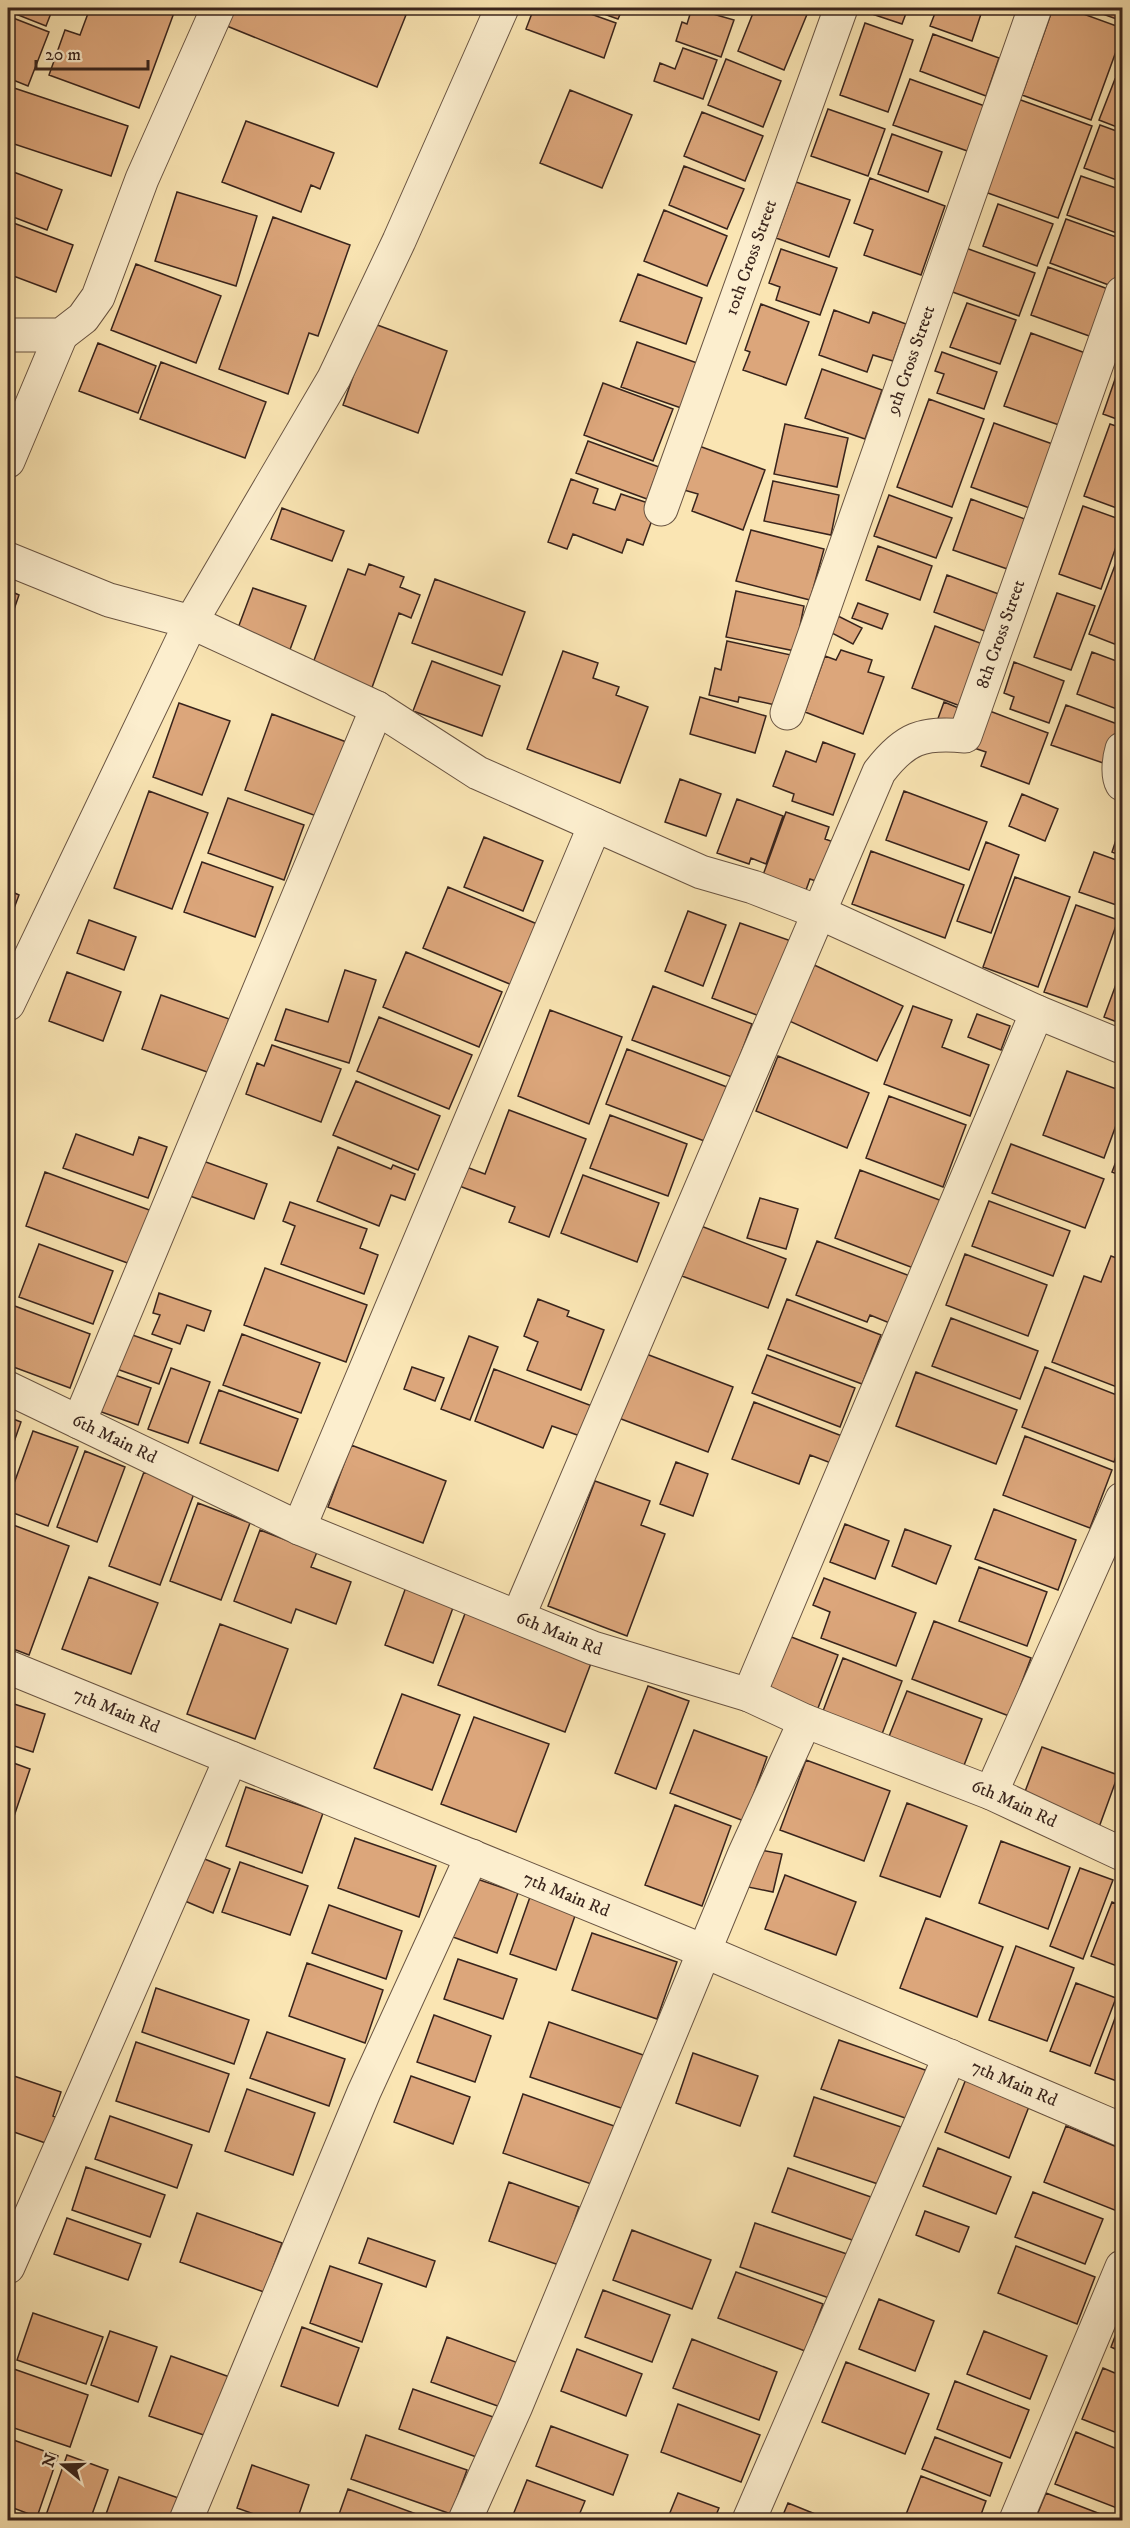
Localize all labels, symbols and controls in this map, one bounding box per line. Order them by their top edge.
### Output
scale bar [36,33,148,71]
text: 20 m [45,44,81,66]
street label: 10th Cross Street [720,197,782,318]
street label: 9th Cross Street [882,303,940,419]
street label: 8th Cross Street [972,577,1030,692]
street label: 6th Main Rd [68,1409,160,1469]
street label: 6th Main Rd [513,1607,605,1661]
street label: 7th Main Rd [70,1684,163,1739]
street label: 6th Main Rd [968,1775,1060,1833]
street label: 7th Main Rd [520,1867,613,1922]
street label: 7th Main Rd [968,2056,1060,2112]
north arrow [33,2435,93,2495]
text: N [38,2451,61,2470]

